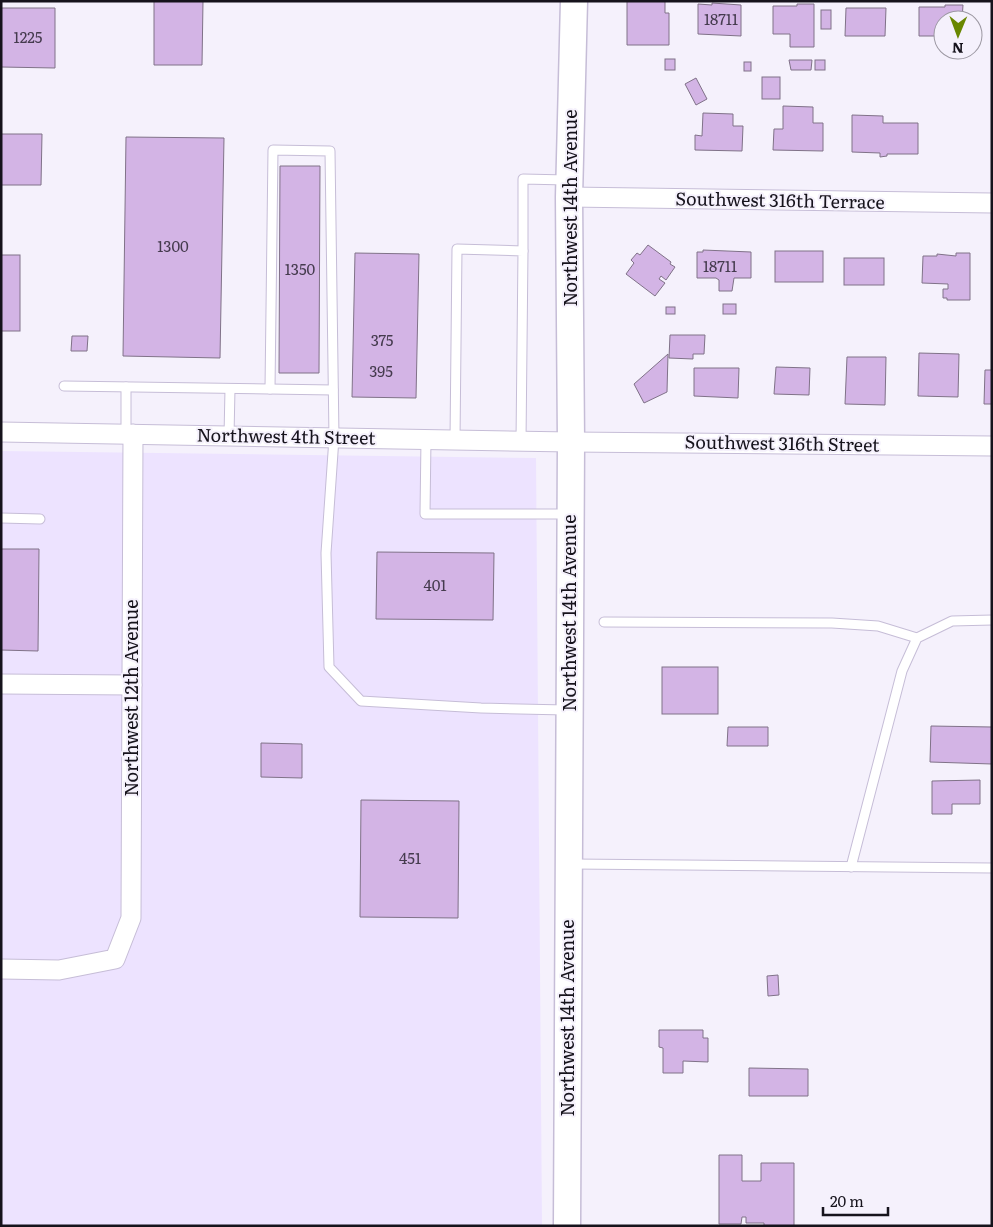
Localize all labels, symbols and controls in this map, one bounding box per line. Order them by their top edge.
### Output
house number: 18711 [704,7,738,30]
north arrow [933,10,983,60]
house number: 1225 [14,25,43,48]
text: N [951,39,964,59]
street label: Northwest 14th Avenue [556,109,583,307]
street label: Southwest 316th Terrace [675,184,885,215]
house number: 1300 [157,234,189,257]
house number: 18711 [703,254,737,277]
house number: 1350 [285,257,316,280]
house number: 375 [371,328,394,351]
house number: 395 [369,359,393,382]
street label: Northwest 4th Street [196,420,376,451]
street label: Southwest 316th Street [684,427,880,458]
street label: Northwest 14th Avenue [555,514,582,712]
house number: 401 [423,573,447,596]
street label: Northwest 12th Avenue [117,599,144,797]
house number: 451 [399,846,421,869]
street label: Northwest 14th Avenue [553,919,580,1117]
scale bar [823,1184,888,1216]
text: 20 m [830,1189,864,1212]

